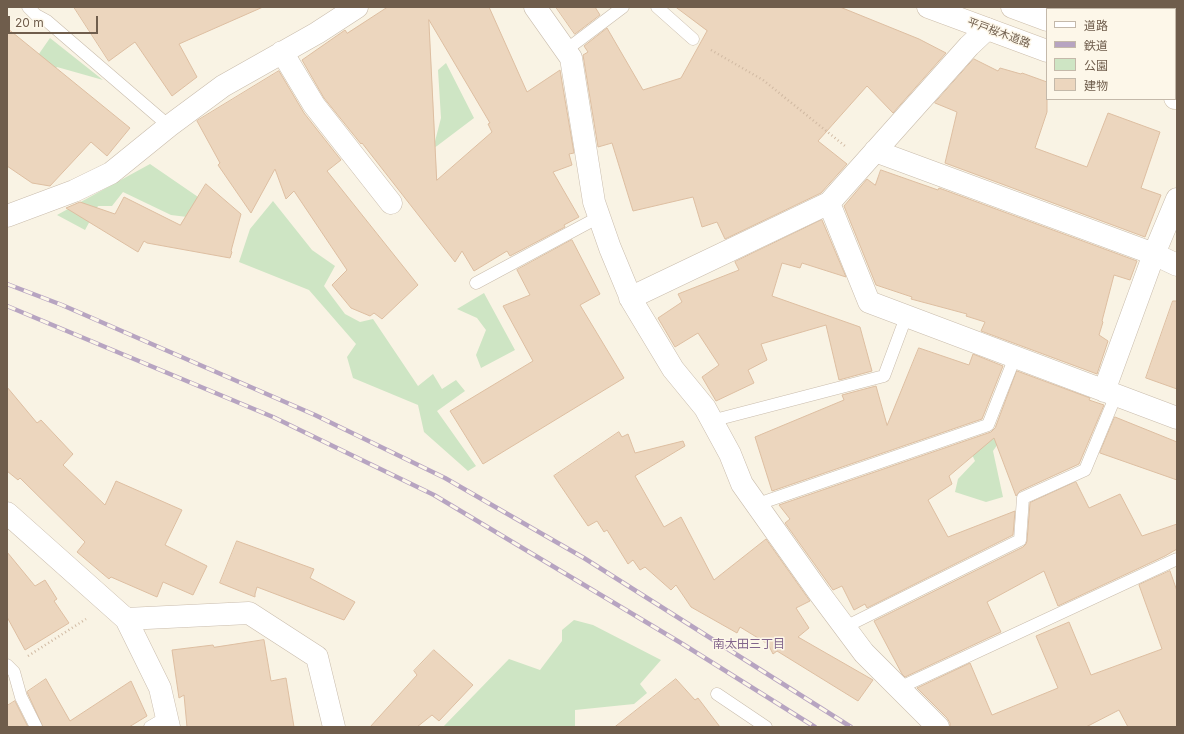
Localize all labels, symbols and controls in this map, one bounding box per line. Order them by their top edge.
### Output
scale bar [10,8,100,34]
legend [1046,8,1176,100]
text: 20 m [15,15,44,30]
street label: 平戸桜木道路 [966,16,1032,50]
text: 道路 [1084,18,1108,33]
text: 鉄道 [1084,38,1108,53]
text: 公園 [1084,58,1108,73]
text: 建物 [1084,78,1108,93]
district label: 南太田三丁目 [713,637,785,651]

